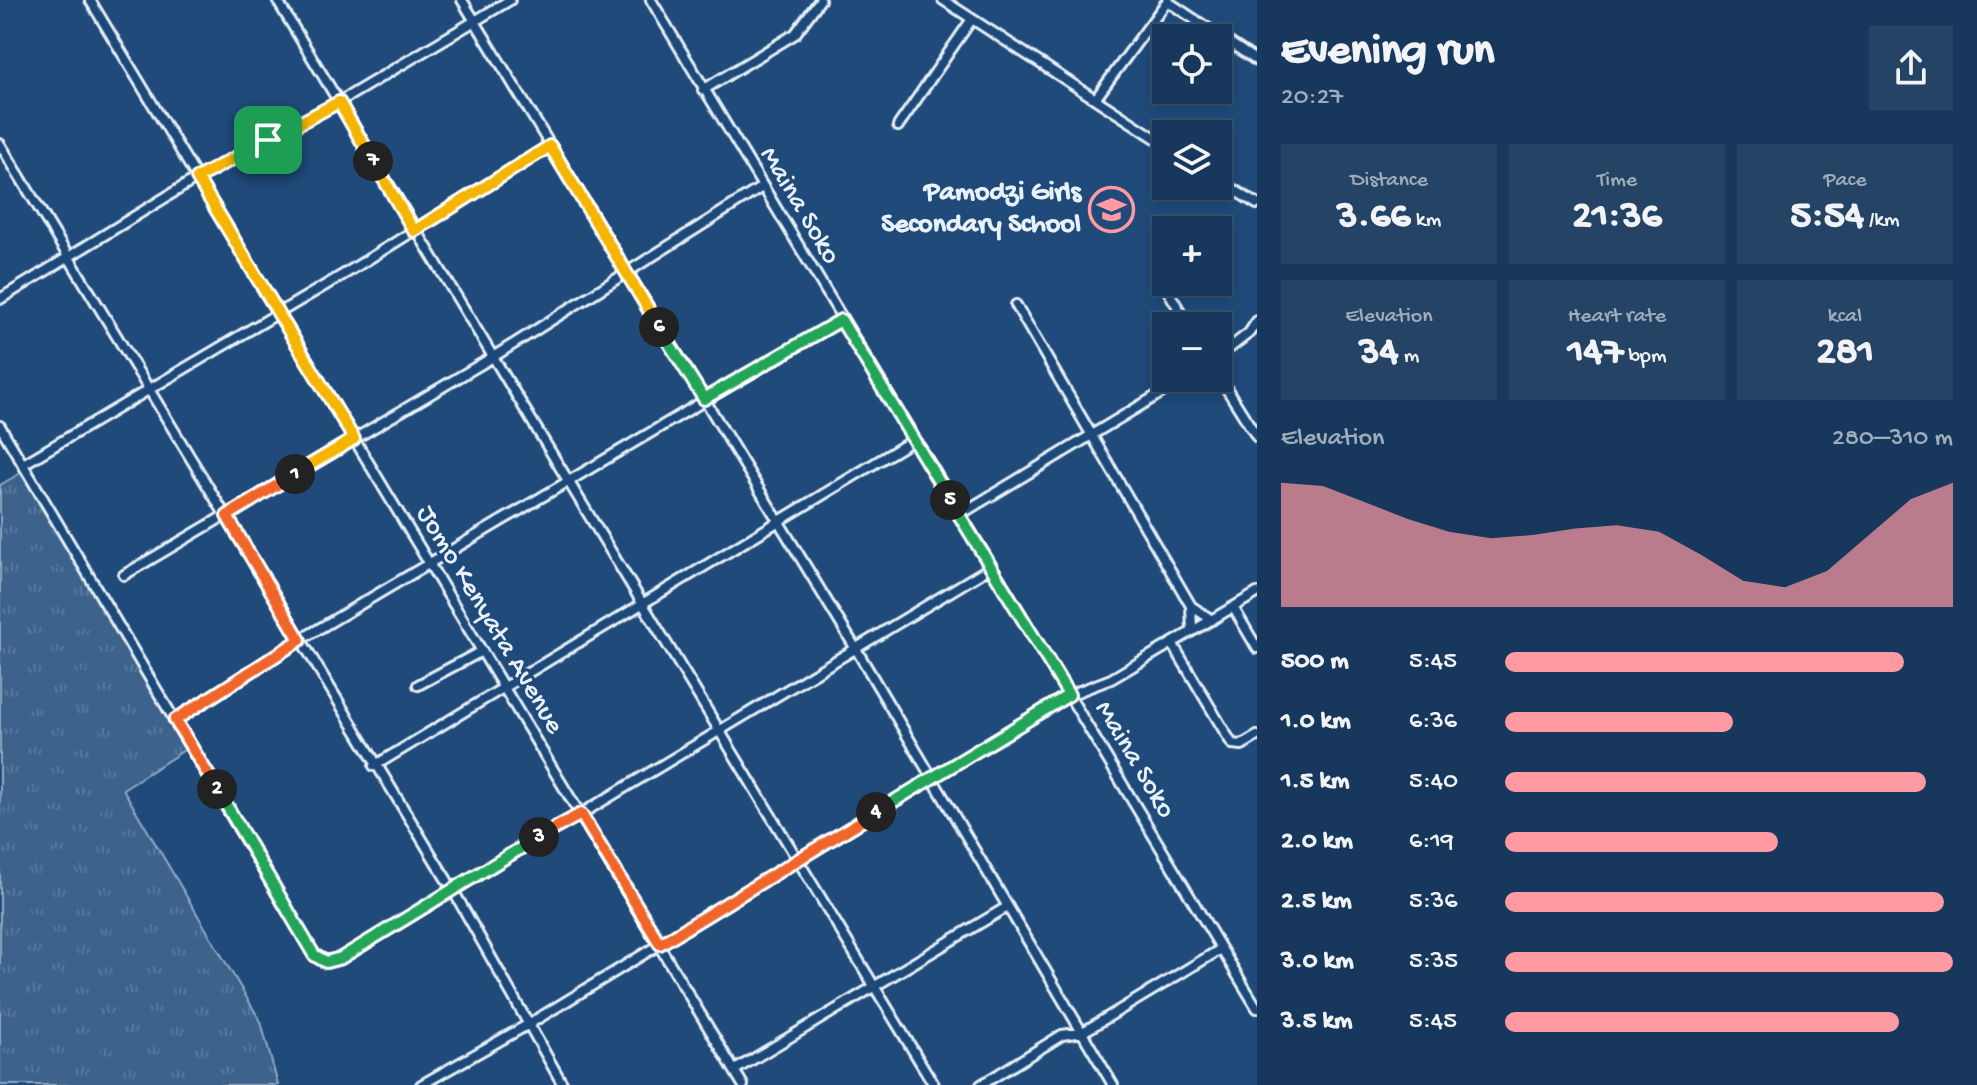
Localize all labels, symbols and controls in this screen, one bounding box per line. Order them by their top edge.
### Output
map controls [1152,24,1232,392]
button: locate [1152,24,1232,104]
button: share [1869,26,1953,110]
text: Evening run [1281,27,1494,79]
text: 20:27 [1281,83,1343,114]
pin [234,106,302,174]
icon: arrive [246,118,290,162]
button: layers [1152,120,1232,200]
pin: 7 [353,141,393,181]
street label: Maina Soko [751,141,847,271]
text: 7 [367,148,379,174]
text: Distance [1350,168,1428,194]
text: Time [1597,168,1637,194]
text: Pace [1823,168,1867,194]
place label: Pamodzi Girls Secondary School [881,177,1083,242]
school or university icon: Pamodzi Girls Secondary School [1088,185,1136,233]
text: 3.66 [1337,194,1411,241]
text: 21:36 [1572,194,1662,241]
text: 5:54 [1790,194,1864,241]
text: km [1411,208,1441,234]
text: /km [1864,208,1900,234]
button: + [1152,216,1232,296]
text: Elevation [1345,304,1433,330]
text: Heart rate [1568,304,1666,330]
text: kcal [1828,304,1862,330]
pin: 6 [639,307,679,347]
button: − [1152,312,1232,392]
text: 6 [653,314,665,340]
text: 34 [1359,330,1398,377]
text: 147 [1567,330,1623,377]
text: 281 [1816,330,1874,377]
text: m [1398,344,1419,370]
text: bpm [1623,344,1667,370]
text: Elevation [1281,424,1384,455]
text: 280–310 m [1832,424,1953,455]
pin: 1 [275,454,315,494]
text: 1 [291,461,299,487]
pin: 5 [930,480,970,520]
text: 5 [944,487,956,513]
street label: Jomo Kenyata Avenue [408,500,571,741]
text: 500 m [1281,647,1349,678]
text: 5:45 [1409,647,1457,678]
street label: Maina Soko [1086,695,1182,825]
text: 1.0 km [1281,707,1351,738]
text: 6:36 [1409,707,1457,738]
text: 1.5 km [1281,767,1350,798]
text: 5:40 [1409,767,1458,798]
pin: 2 [197,769,237,809]
text: 2 [212,776,222,802]
pin: 4 [856,792,896,832]
text: 4 [871,799,881,825]
pin: 3 [519,817,559,857]
text: 3 [533,824,545,850]
text: 2.0 km [1281,827,1353,858]
text: 6:19 [1409,827,1454,858]
text: 2.5 km [1281,887,1352,918]
text: 5:36 [1409,887,1458,918]
text: 3.0 km [1281,947,1354,978]
text: 5:35 [1409,947,1458,978]
text: 3.5 km [1281,1007,1353,1038]
text: 5:45 [1409,1007,1457,1038]

